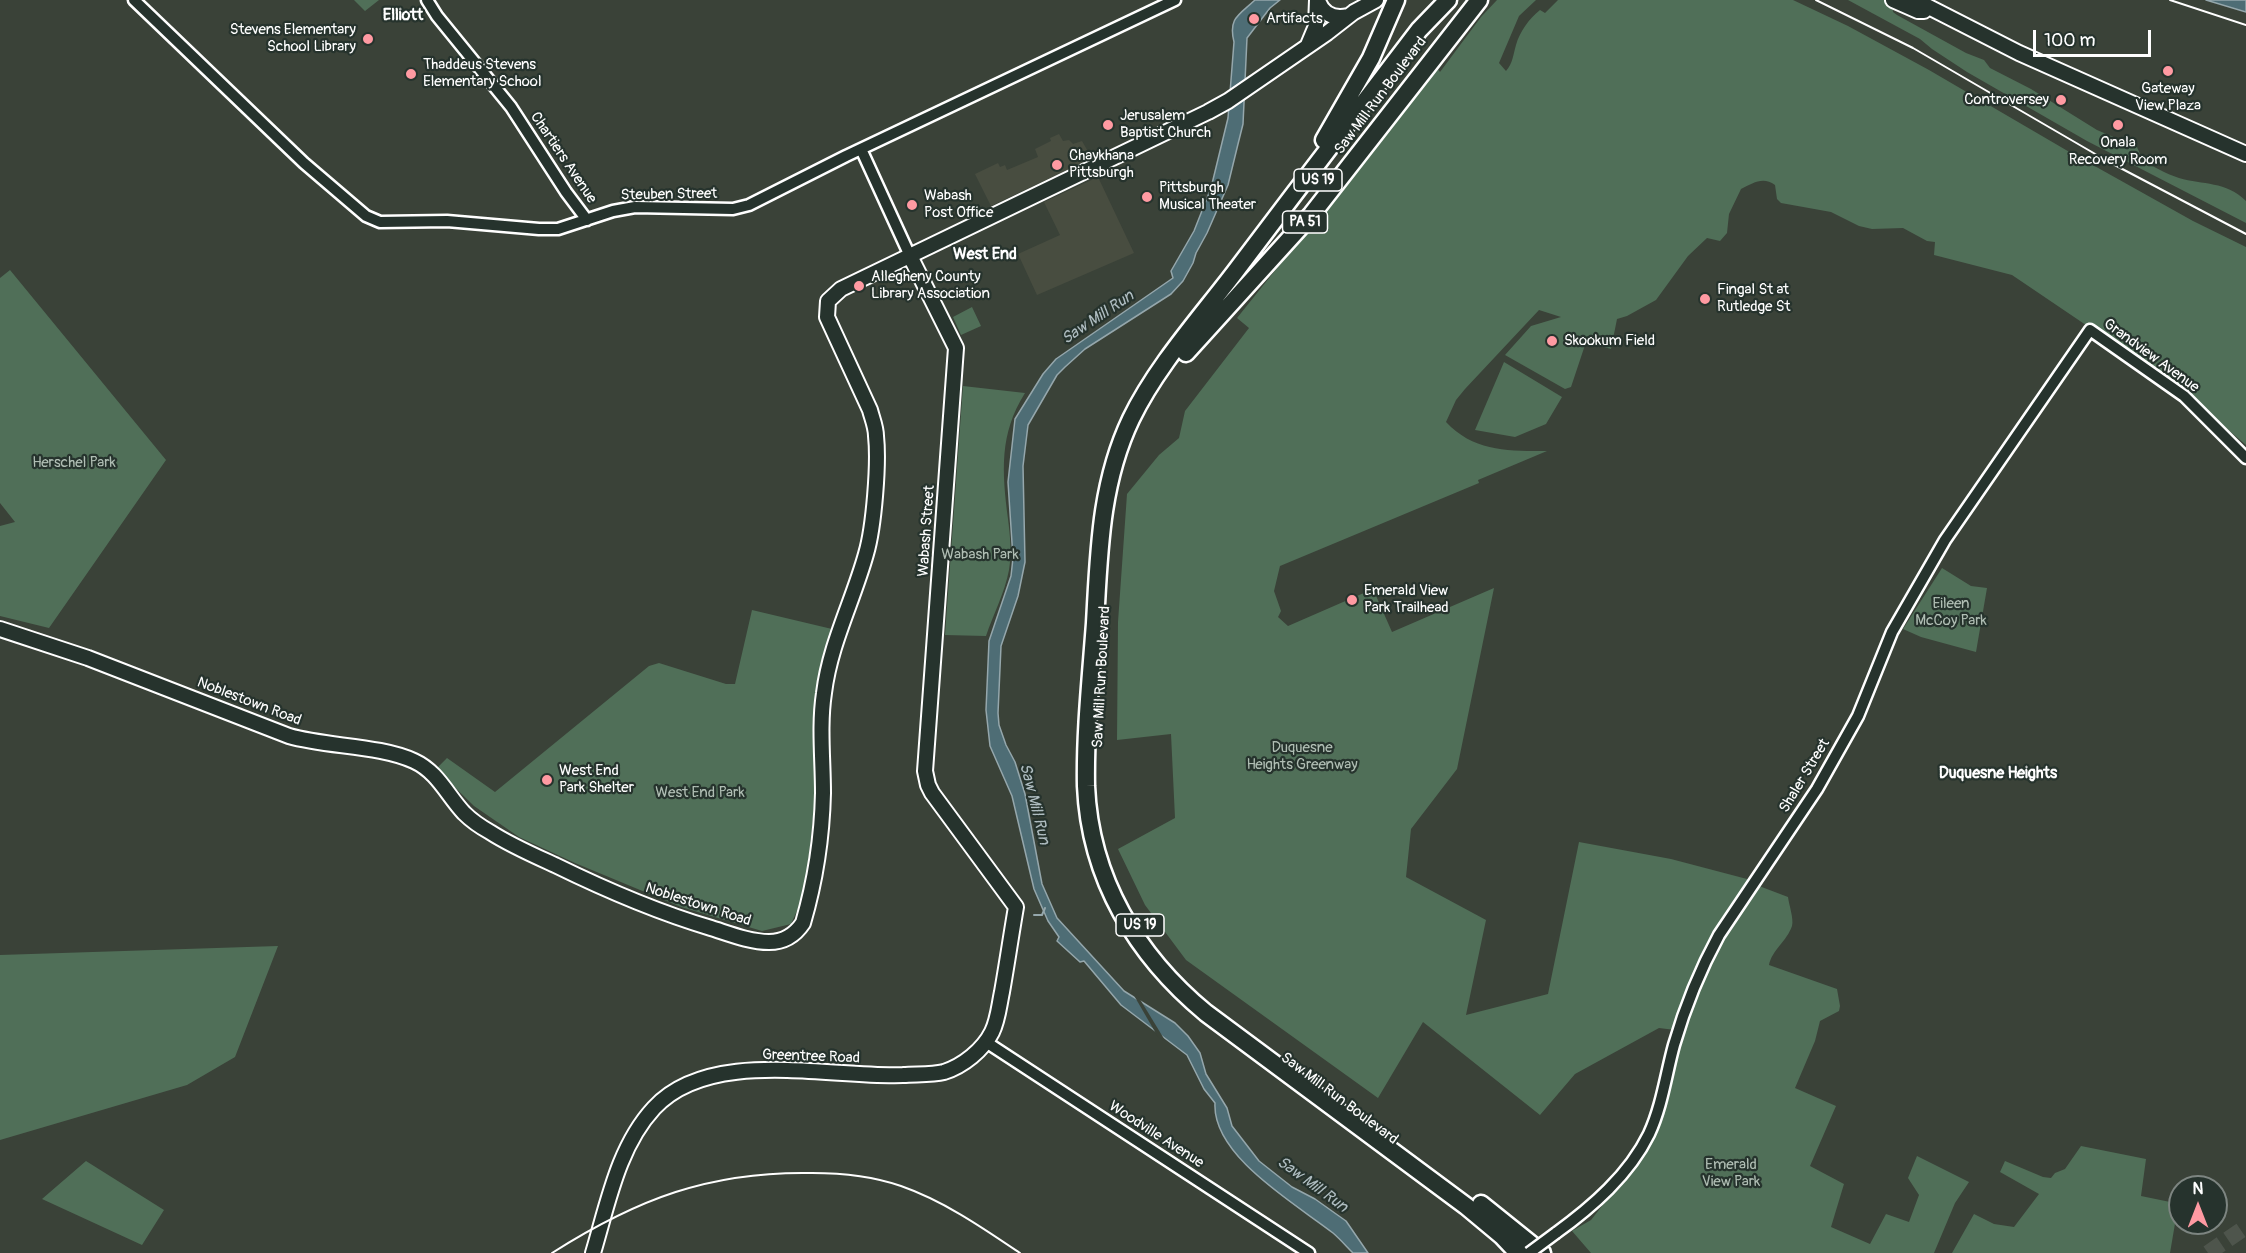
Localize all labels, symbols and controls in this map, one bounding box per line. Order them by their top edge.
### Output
district label: Elliott [383,6,423,26]
place label: Artifacts [1266,10,1323,28]
marker: Artifacts [1247,12,1261,26]
scale bar [2036,18,2154,56]
place label: Stevens Elementary School Library [230,21,356,56]
text: 100 m [2044,29,2096,52]
marker: Stevens Elementary School Library [361,32,375,46]
street label: Saw Mill Run Boulevard [1331,34,1431,158]
place label: Thaddeus Stevens Elementary School [423,56,541,91]
marker: Gateway View Plaza [2161,64,2175,78]
marker: Thaddeus Stevens Elementary School [404,67,418,81]
place label: Gateway View Plaza [2135,80,2201,115]
place label: Controversey [1964,91,2049,109]
marker: Controversey [2054,93,2068,107]
place label: Jerusalem Baptist Church [1120,107,1211,142]
street label: Chartiers Avenue [526,109,600,207]
marker: Jerusalem Baptist Church [1101,118,1115,132]
marker: Onala Recovery Room [2111,118,2125,132]
place label: Onala Recovery Room [2069,134,2167,169]
place label: Chaykhana Pittsburgh [1069,147,1134,182]
marker: Chaykhana Pittsburgh [1050,158,1064,172]
road number: US 19 [1294,169,1342,191]
place label: Pittsburgh Musical Theater [1159,179,1256,214]
street label: Steuben Street [621,185,717,205]
place label: Wabash Post Office [924,187,993,222]
marker: Pittsburgh Musical Theater [1140,190,1154,204]
marker: Wabash Post Office [905,198,919,212]
road number: PA 51 [1282,211,1328,233]
district label: West End [953,245,1017,265]
place label: Allegheny County Library Association [871,268,990,303]
marker: Allegheny County Library Association [852,279,866,293]
place label: Fingal St at Rutledge St [1717,281,1790,316]
water label: Saw Mill Run [1058,287,1138,349]
marker: Fingal St at Rutledge St [1698,292,1712,306]
street label: Grandview Avenue [2100,315,2202,397]
place label: Skookum Field [1564,332,1655,350]
marker: Skookum Field [1545,334,1559,348]
park label: Herschel Park [32,454,116,472]
street label: Wabash Street [915,485,939,577]
park label: Wabash Park [941,546,1019,564]
place label: Emerald View Park Trailhead [1364,582,1449,617]
marker: Emerald View Park Trailhead [1345,593,1359,607]
park label: Eileen McCoy Park [1915,595,1987,630]
street label: Saw Mill Run Boulevard [1089,606,1115,748]
street label: Noblestown Road [194,674,304,730]
street label: Shaler Street [1776,736,1834,816]
park label: Duquesne Heights Greenway [1246,739,1358,774]
water label: Saw Mill Run [1015,761,1053,847]
place label: West End Park Shelter [559,762,634,797]
district label: Duquesne Heights [1939,764,2057,784]
marker: West End Park Shelter [540,773,554,787]
park label: West End Park [655,784,745,802]
street label: Noblestown Road [643,879,753,931]
road number: US 19 [1116,914,1164,936]
street label: Greentree Road [762,1046,860,1068]
street label: Saw Mill Run Boulevard [1277,1049,1401,1149]
street label: Woodville Avenue [1105,1098,1207,1172]
water label: Saw Mill Run [1273,1153,1351,1217]
park label: Emerald View Park [1702,1156,1760,1191]
north arrow [2168,1175,2228,1235]
text: N [2193,1179,2203,1199]

